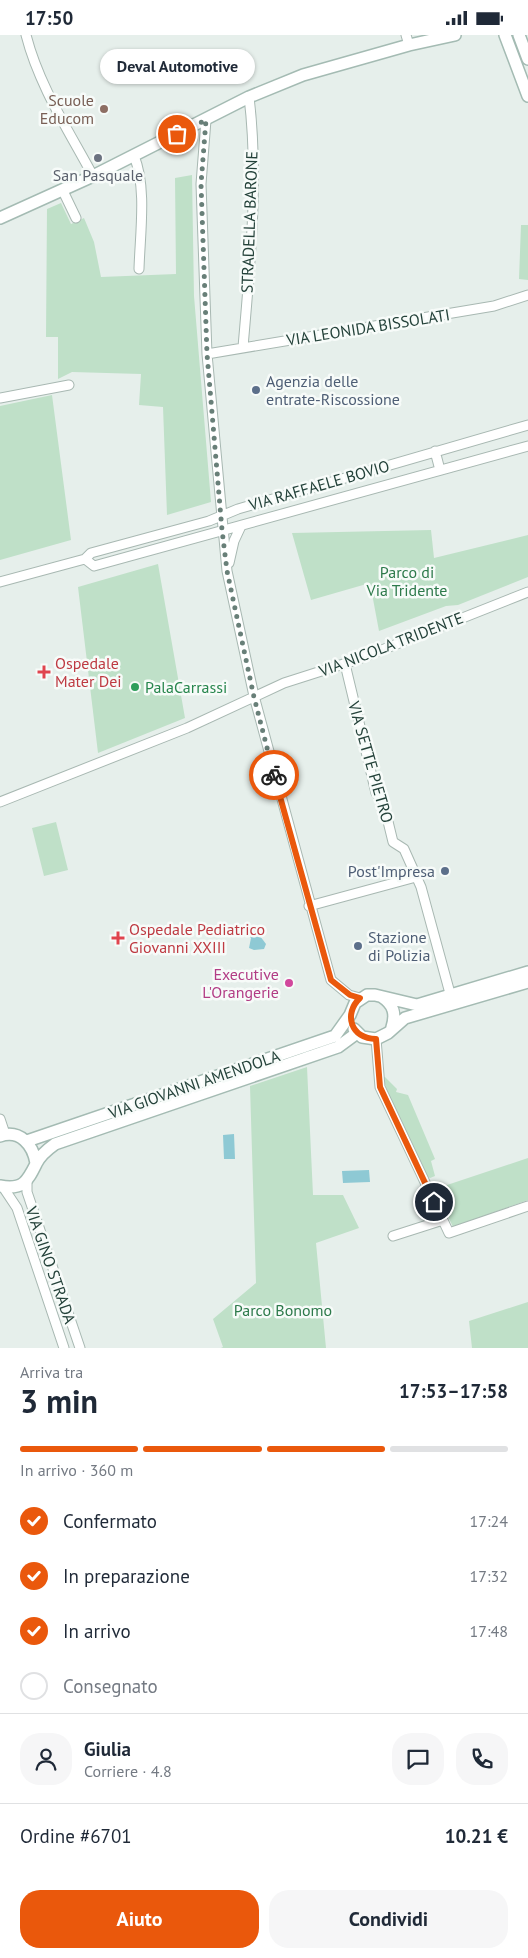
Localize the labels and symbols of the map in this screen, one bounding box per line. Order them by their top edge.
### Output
callout: Deval Automotive [100,49,254,84]
place label: Scuole Educom [40,90,94,128]
marker: Scuole Educom [98,103,110,115]
pin [156,113,198,155]
street label: STRADELLA BARONE [237,151,261,293]
marker: San Pasquale [92,152,104,164]
place label: San Pasquale [53,165,143,185]
street label: VIA LEONIDA BISSOLATI [284,304,451,350]
place label: Agenzia delle entrate-Riscossione [266,371,400,409]
marker: Agenzia delle entrate-Riscossione [250,384,262,396]
street label: VIA RAFFAELE BOVIO [245,455,392,515]
park label: Parco di Via Tridente [366,562,447,600]
street label: VIA NICOLA TRIDENTE [315,607,466,681]
place label: Ospedale Mater Dei [55,653,122,691]
marker: Ospedale Mater Dei [37,665,51,679]
place label: PalaCarrassi [145,677,227,697]
marker: PalaCarrassi [129,681,141,693]
street label: VIA SETTE PIETRO [344,698,398,825]
courier [249,750,299,800]
place label: Post'Impresa [348,861,435,881]
marker: Post'Impresa [439,865,451,877]
place label: Ospedale Pediatrico Giovanni XXIII [129,919,265,957]
place label: Stazione di Polizia [368,927,430,965]
marker: Ospedale Pediatrico Giovanni XXIII [111,931,125,945]
marker: Stazione di Polizia [352,940,364,952]
place label: Executive L'Orangerie [202,964,279,1002]
marker: Executive L'Orangerie [283,977,295,989]
street label: VIA GIOVANNI AMENDOLA [105,1045,283,1123]
pin [413,1181,455,1223]
street label: VIA GINO STRADA [21,1203,81,1327]
park label: Parco Bonomo [234,1300,332,1320]

